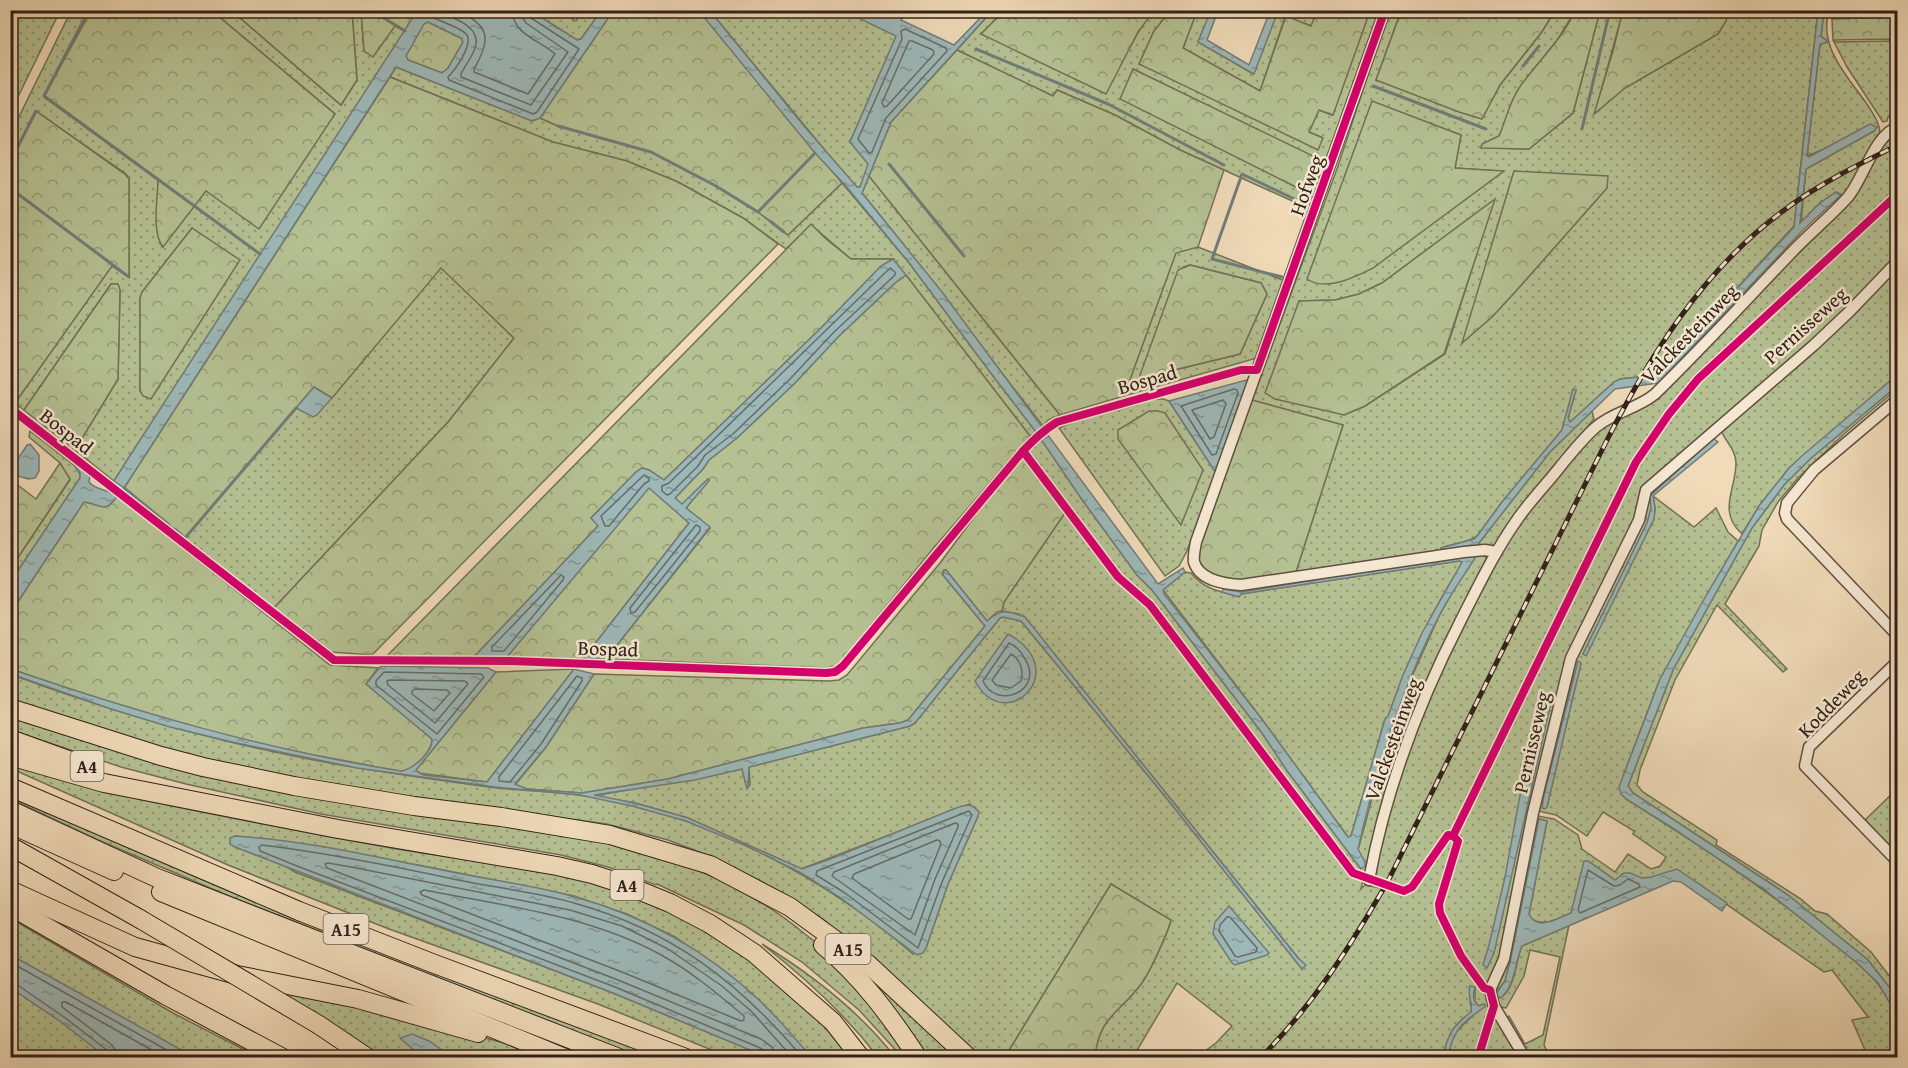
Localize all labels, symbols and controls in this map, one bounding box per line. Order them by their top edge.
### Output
street label: Hofweg [1282,150,1330,220]
street label: Valckesteinweg [1634,276,1744,389]
street label: Pernisseweg [1757,280,1853,370]
street label: Bospad [1114,357,1180,401]
street label: Bospad [34,401,100,461]
street label: Bospad [577,632,639,664]
street label: Koddeweg [1791,662,1871,744]
street label: Valckesteinweg [1356,673,1428,805]
street label: Pernisseweg [1505,688,1557,796]
road number: A4 [70,751,104,781]
road number: A4 [610,870,644,900]
road number: A15 [324,914,368,944]
road number: A15 [826,934,870,964]

